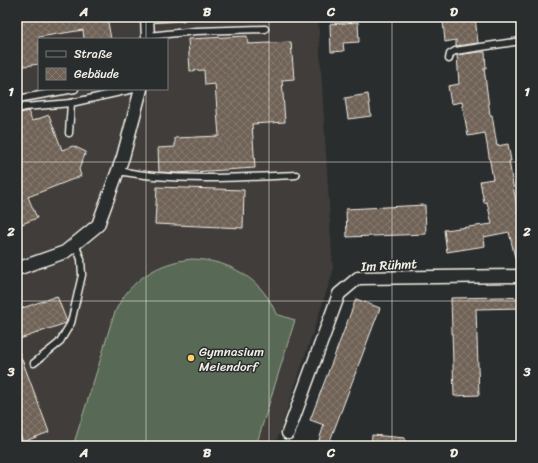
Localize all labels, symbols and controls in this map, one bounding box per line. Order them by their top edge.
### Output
text: A [79,0,88,23]
text: B [203,0,212,23]
text: C [326,0,336,23]
text: D [450,0,458,23]
legend [38,38,168,90]
text: Straße [74,43,112,65]
text: Gebäude [74,63,119,85]
text: 1 [8,80,14,103]
text: 1 [524,80,530,103]
text: 2 [6,220,15,243]
text: 2 [522,220,531,243]
street label: Im Rühmt [360,252,418,278]
place label: Gymnasium Meiendorf [199,340,264,378]
marker: Gymnasium Meiendorf [186,353,196,363]
text: 3 [6,360,15,383]
text: 3 [522,360,531,383]
text: A [79,441,88,463]
text: B [203,441,212,463]
text: C [326,441,336,463]
text: D [450,441,458,463]

